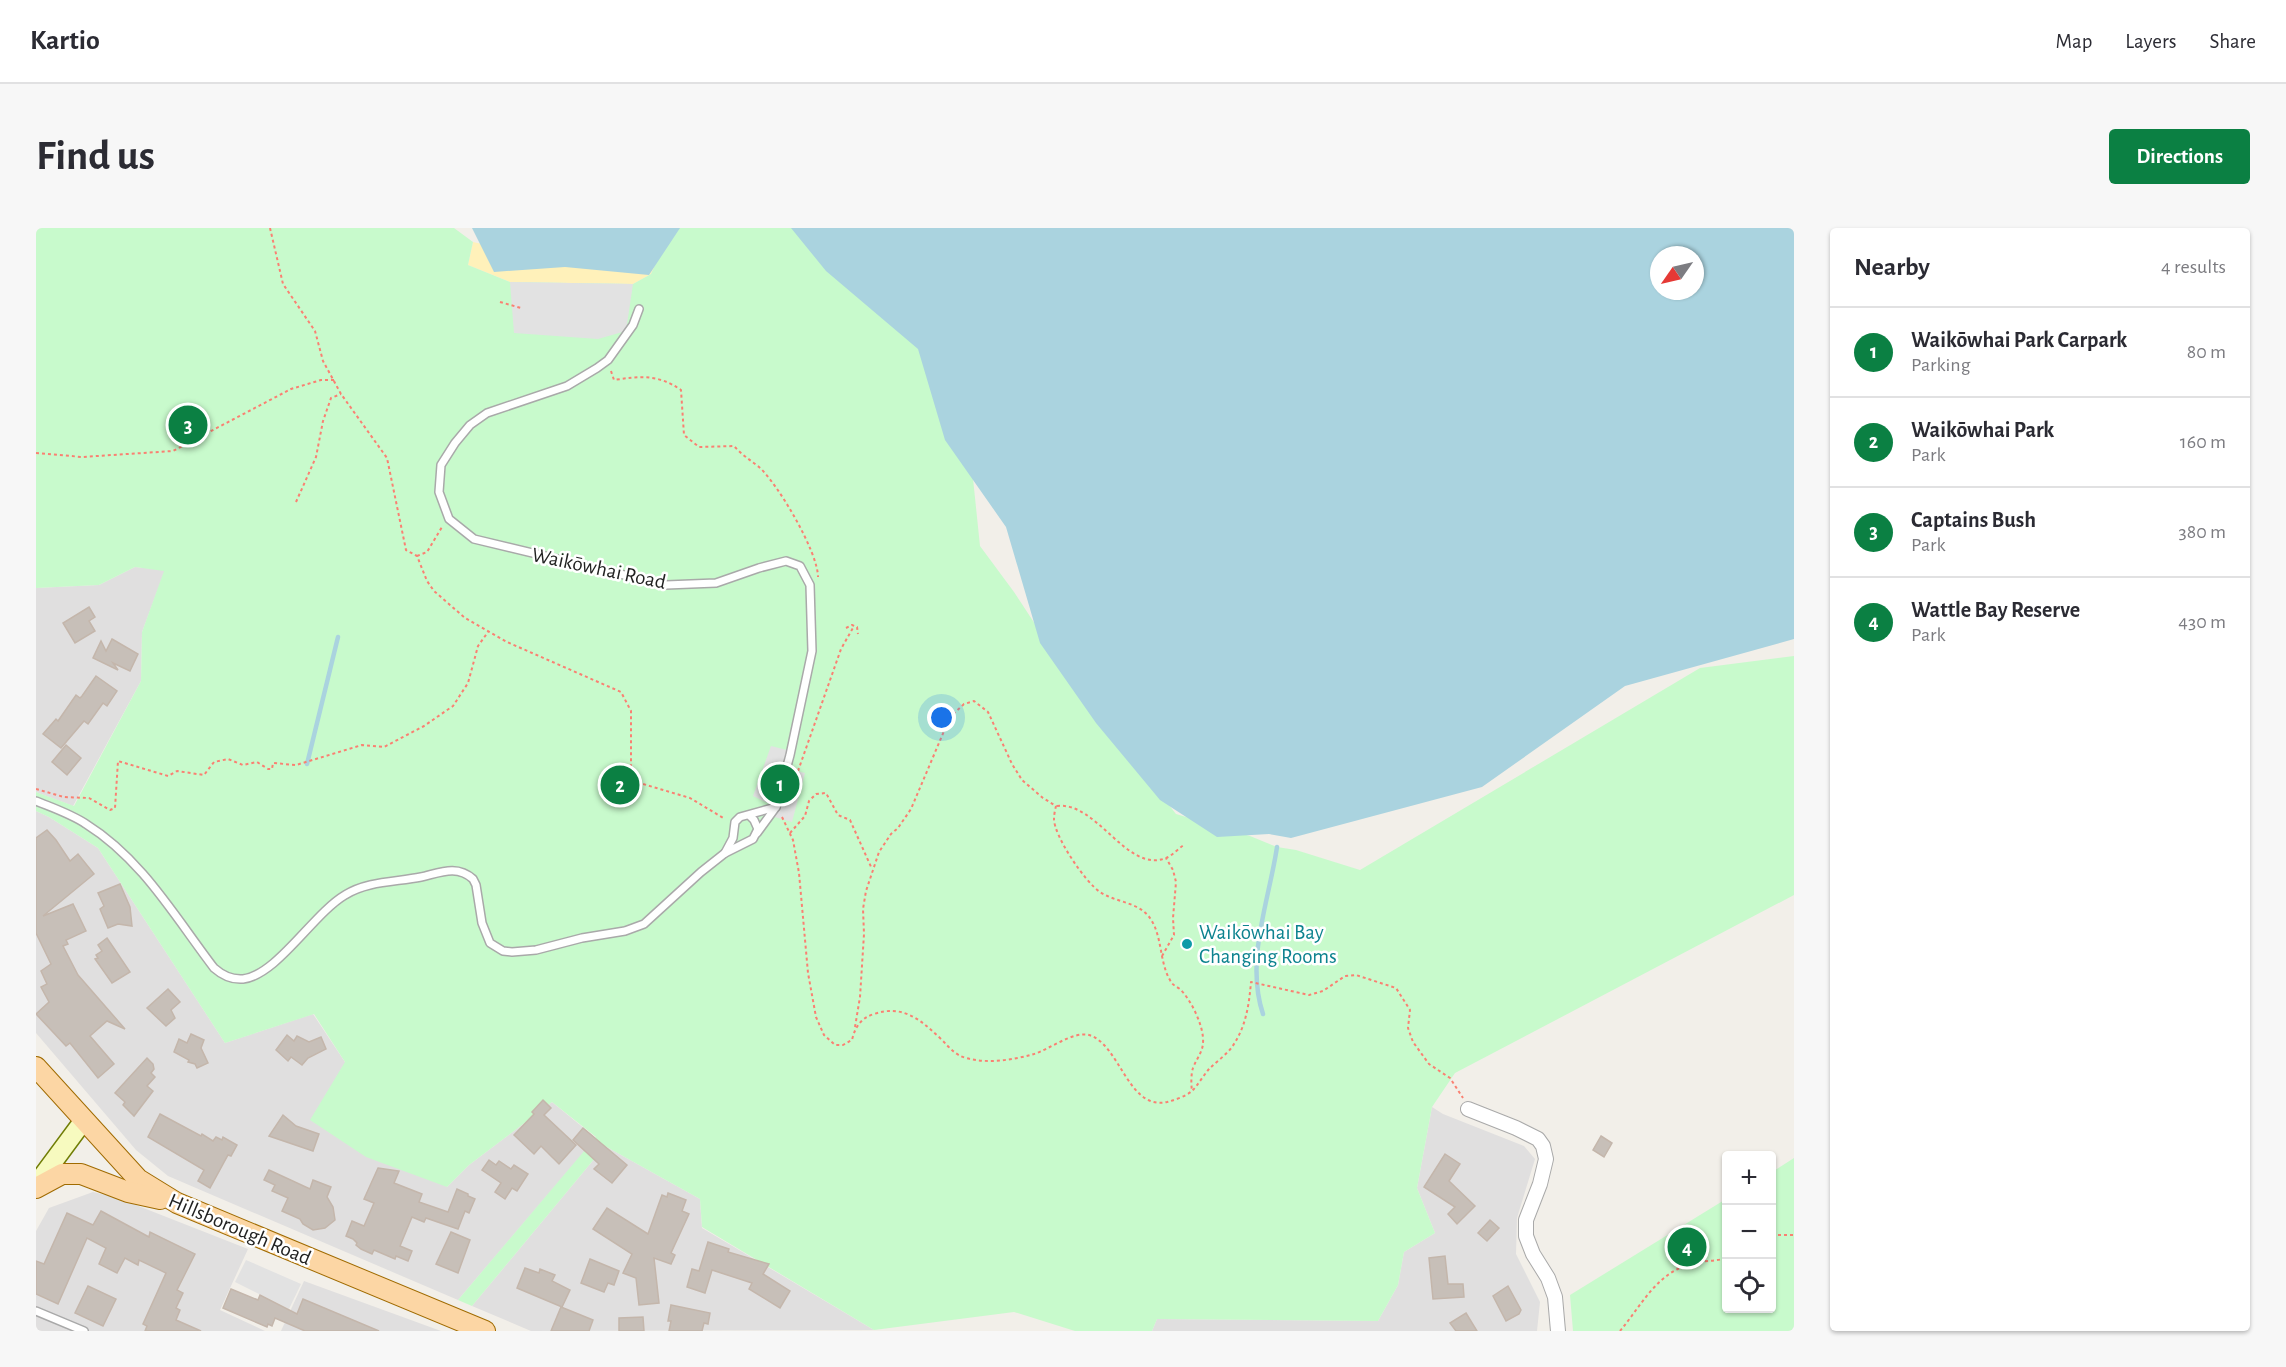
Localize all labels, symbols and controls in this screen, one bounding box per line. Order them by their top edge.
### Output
text: Kartio [30,27,100,55]
text: Map [2056,31,2092,52]
text: Layers [2125,31,2176,52]
text: Share [2209,31,2256,52]
button: Directions [2109,129,2250,184]
text: Find us [36,135,155,177]
north arrow [1650,246,1704,300]
text: Nearby [1854,254,1930,280]
text: 4 results [2161,257,2226,277]
text: Waikōwhai Park Carpark [1911,329,2127,351]
text: 1 [1870,342,1877,362]
text: 80 m [2187,342,2226,362]
text: Parking [1911,355,1970,375]
pin: 3 [168,402,208,448]
text: Waikōwhai Park [1911,419,2054,441]
text: 2 [1869,432,1878,452]
text: 160 m [2180,432,2226,452]
text: Park [1911,445,1946,465]
text: Captains Bush [1911,509,2036,531]
text: 3 [1869,522,1878,542]
text: 380 m [2178,522,2226,542]
text: Park [1911,535,1946,555]
street label: Waikōwhai Road [530,544,668,593]
text: Wattle Bay Reserve [1911,599,2080,621]
text: 4 [1868,612,1879,632]
text: 430 m [2178,612,2226,632]
text: Park [1911,625,1946,645]
your location [927,703,956,732]
pin: 2 [600,762,640,808]
pin: 1 [760,762,800,806]
place label: Waikōwhai Bay Changing Rooms [1199,922,1337,967]
marker: Waikōwhai Bay Changing Rooms [1180,937,1194,951]
map controls [1722,1151,1776,1313]
button: + [1722,1151,1776,1205]
street label: Hillsborough Road [165,1190,314,1269]
button: − [1722,1205,1776,1259]
pin: 4 [1668,1224,1706,1270]
button: locate [1722,1259,1776,1313]

